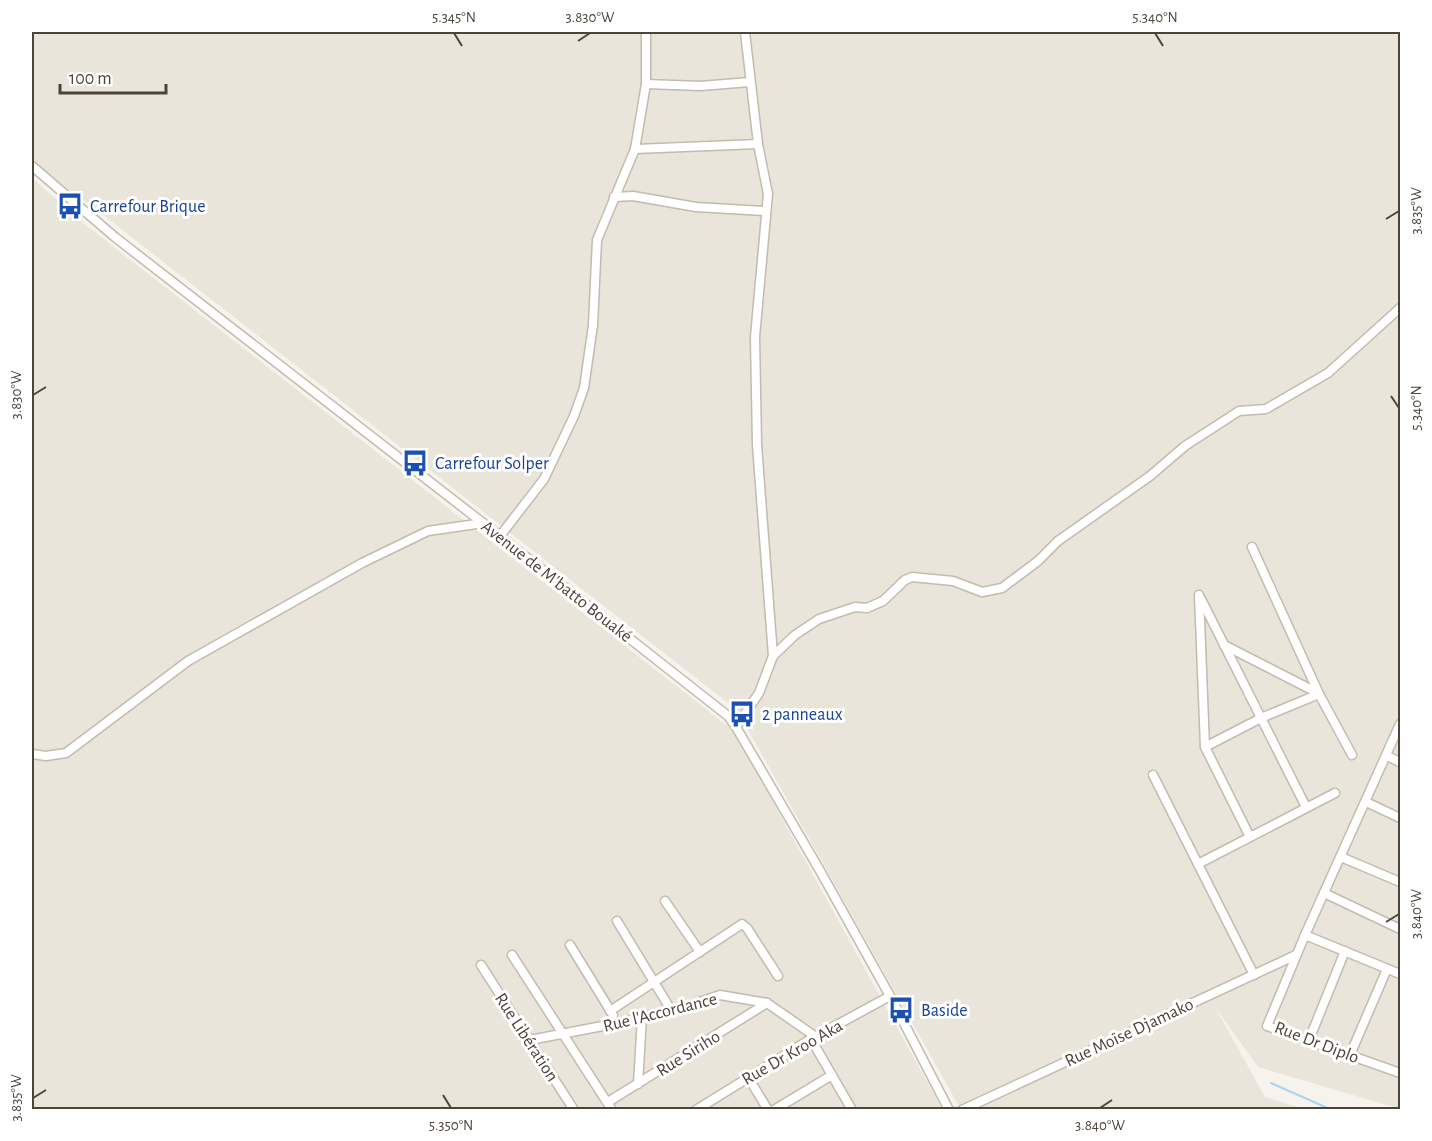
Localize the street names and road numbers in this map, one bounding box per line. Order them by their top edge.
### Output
street label: Avenue de M'batto Bouaké [478,517,635,646]
street label: Rue Libération [491,990,561,1085]
street label: Rue l'Accordance [601,990,719,1036]
street label: Rue Moïse Djamako [1062,995,1197,1071]
street label: Rue Dr Kroo Aka [739,1017,846,1089]
street label: Rue Dr Diplo [1272,1019,1362,1067]
street label: Rue Siriho [654,1027,724,1080]

